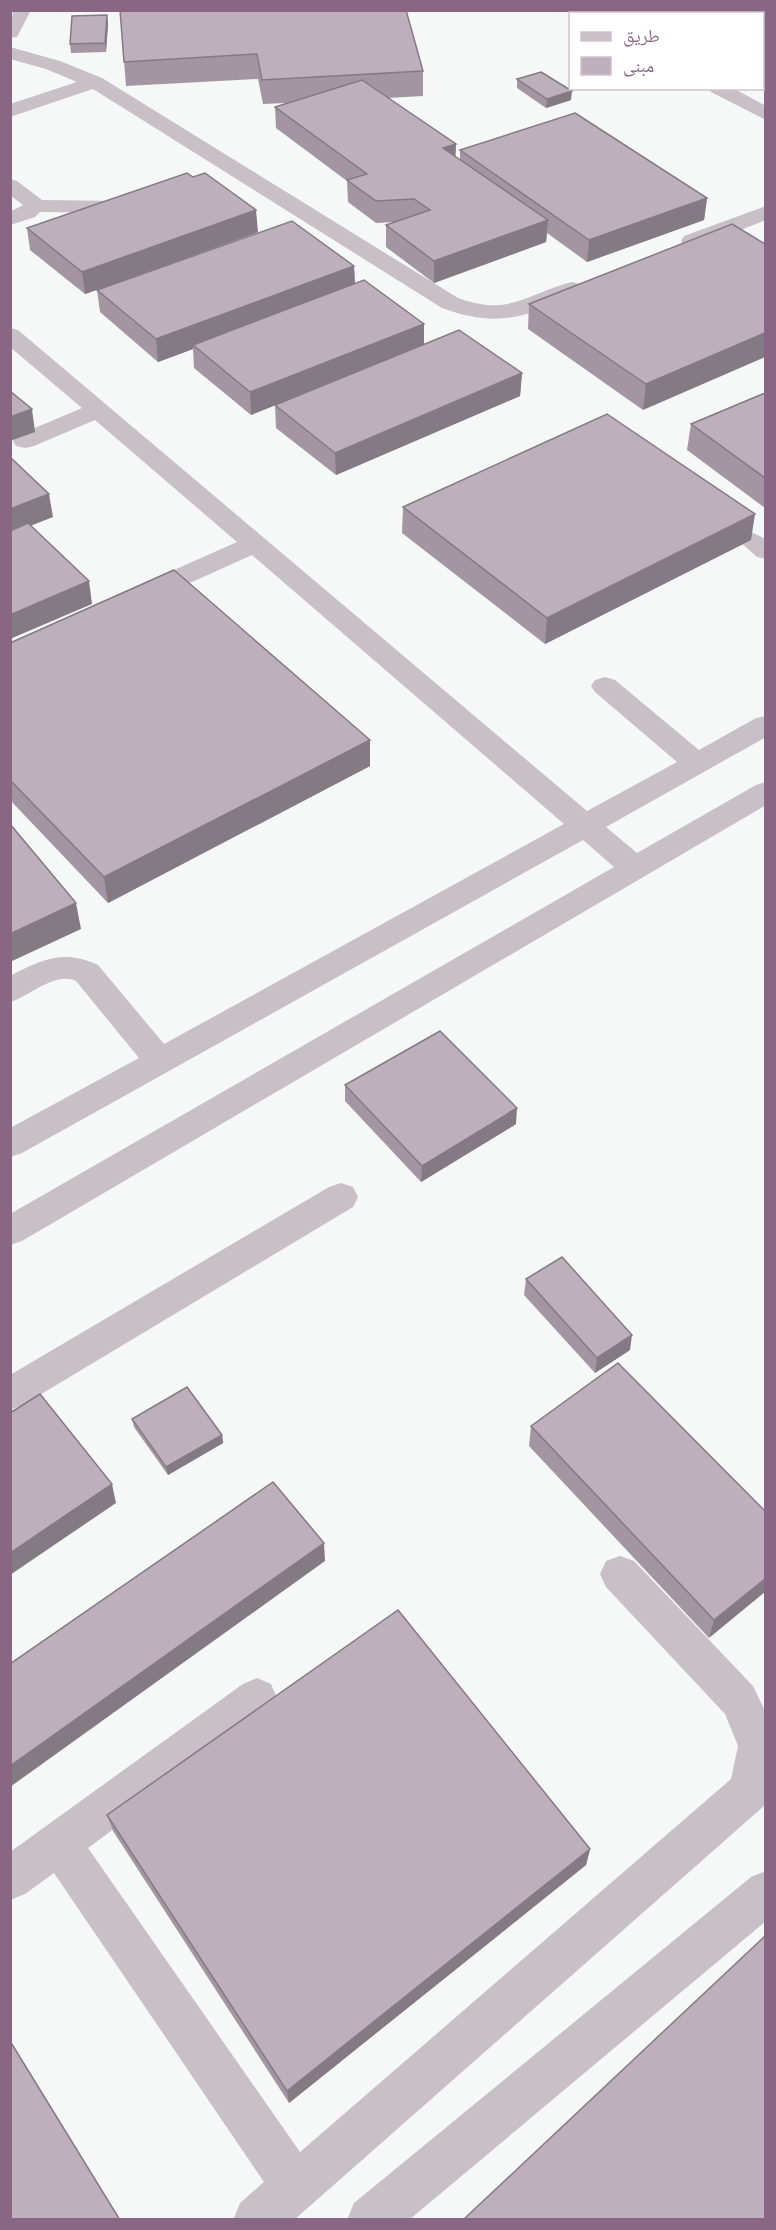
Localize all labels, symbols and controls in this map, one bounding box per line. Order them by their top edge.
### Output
legend [569,12,764,90]
text: طريق [623,25,660,47]
text: مبنى [623,55,654,77]

